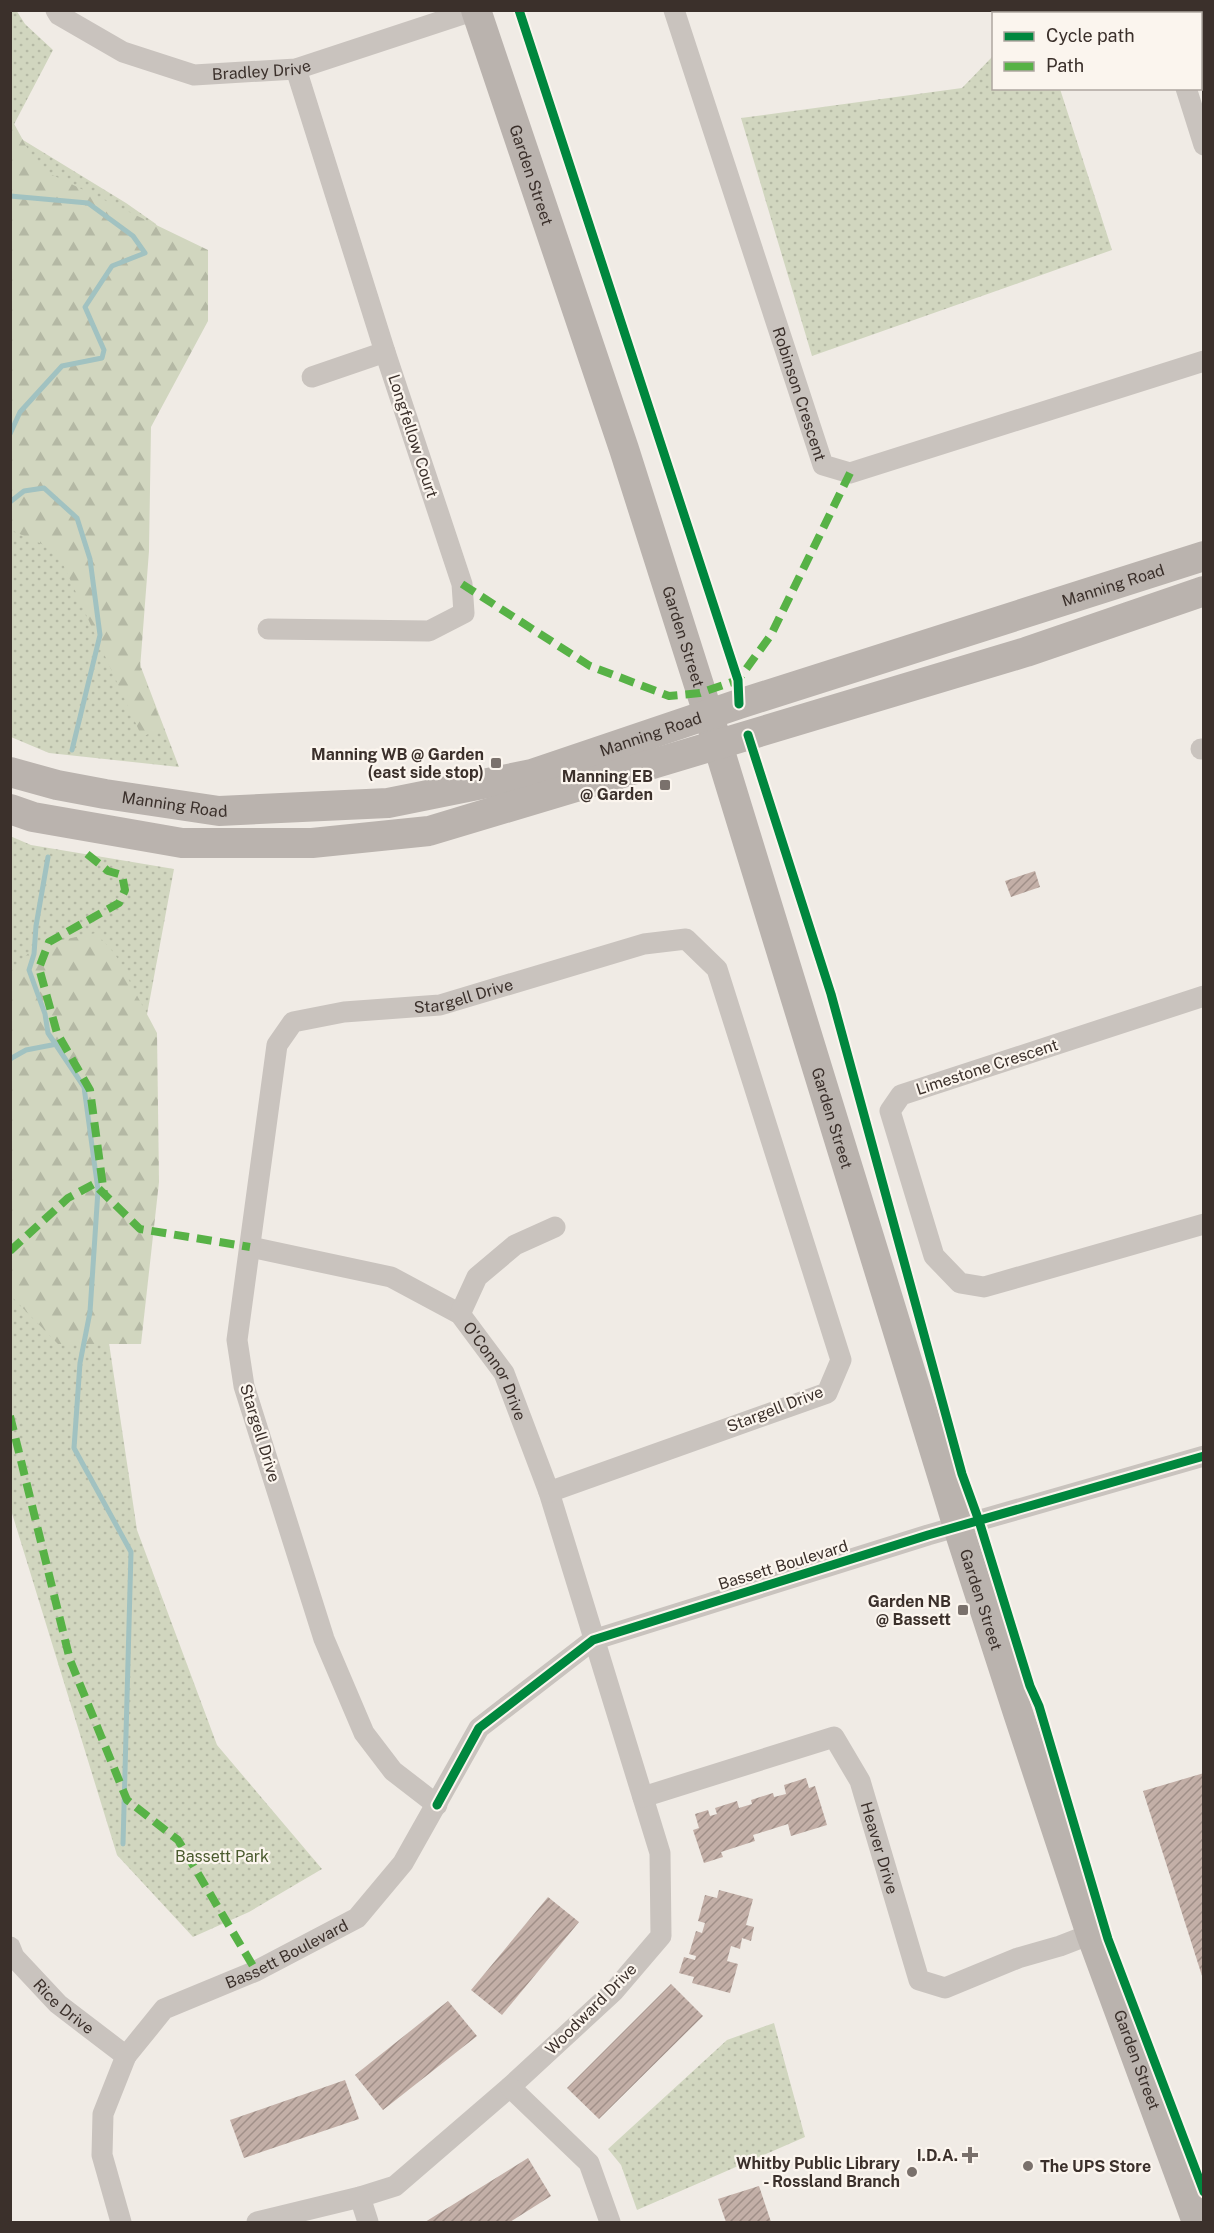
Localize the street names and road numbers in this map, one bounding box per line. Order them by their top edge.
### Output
street label: Bradley Drive [211,55,313,83]
street label: Garden Street [506,122,557,228]
street label: Robinson Crescent [769,325,831,463]
street label: Longfellow Court [384,372,442,500]
street label: Manning Road [1059,560,1167,610]
street label: Garden Street [659,583,709,690]
street label: Manning Road [597,708,704,760]
street label: Manning Road [121,787,228,821]
street label: Stargell Drive [413,974,515,1016]
street label: Limestone Crescent [914,1035,1060,1099]
street label: Garden Street [808,1065,857,1171]
street label: O'Connor Drive [459,1318,531,1423]
street label: Stargell Drive [236,1382,284,1484]
street label: Stargell Drive [724,1382,826,1436]
street label: Bassett Boulevard [716,1536,850,1594]
street label: Garden Street [956,1546,1007,1652]
street label: Heaver Drive [857,1799,902,1896]
street label: Bassett Boulevard [222,1915,351,1992]
street label: Woodward Drive [541,1959,641,2059]
street label: Rice Drive [30,1975,98,2038]
street label: Garden Street [1110,2007,1164,2112]

